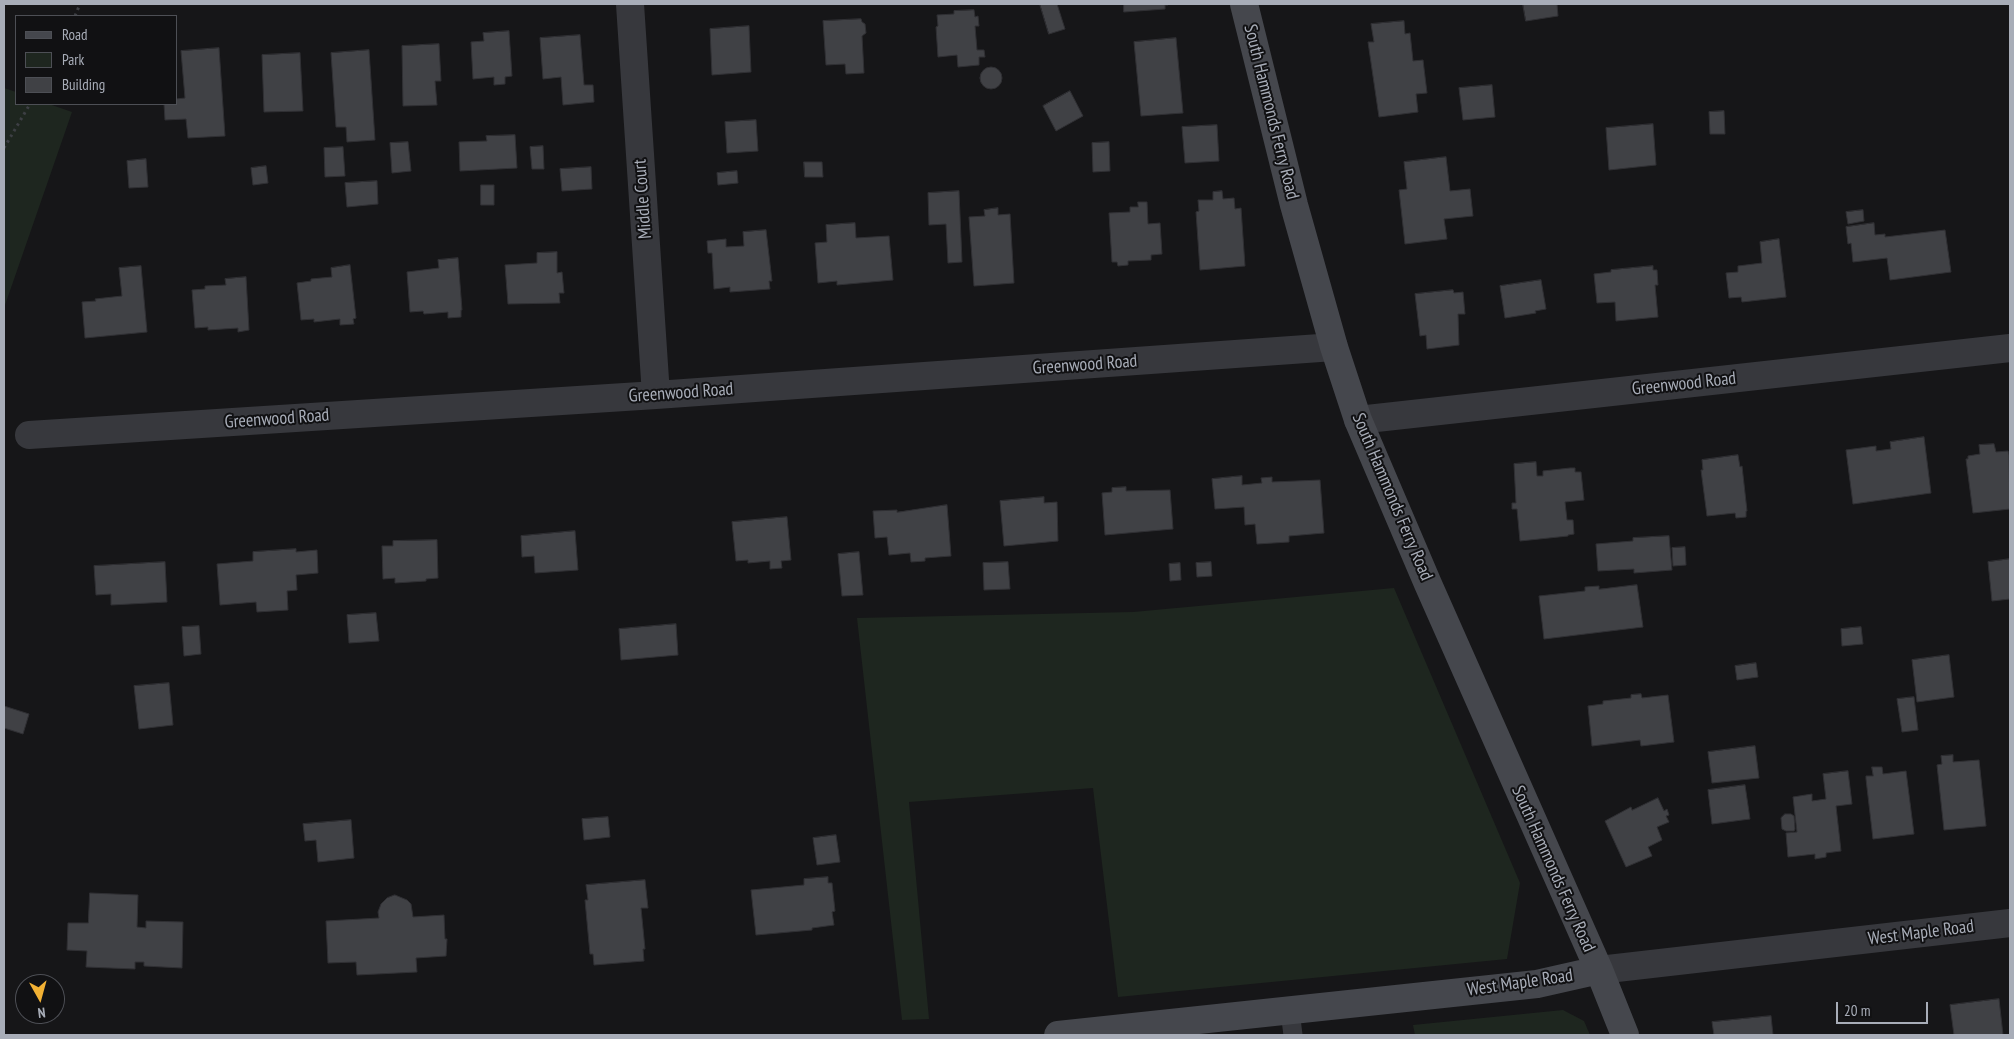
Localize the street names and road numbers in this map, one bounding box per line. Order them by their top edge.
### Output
street label: South Hammonds Ferry Road [1239,22,1303,202]
street label: Middle Court [629,158,657,240]
street label: Greenwood Road [1032,351,1138,379]
street label: Greenwood Road [1631,368,1737,400]
street label: Greenwood Road [628,379,734,407]
street label: Greenwood Road [224,405,330,433]
street label: South Hammonds Ferry Road [1347,410,1437,584]
street label: South Hammonds Ferry Road [1507,783,1599,955]
street label: West Maple Road [1867,916,1975,950]
street label: West Maple Road [1466,965,1574,1001]

